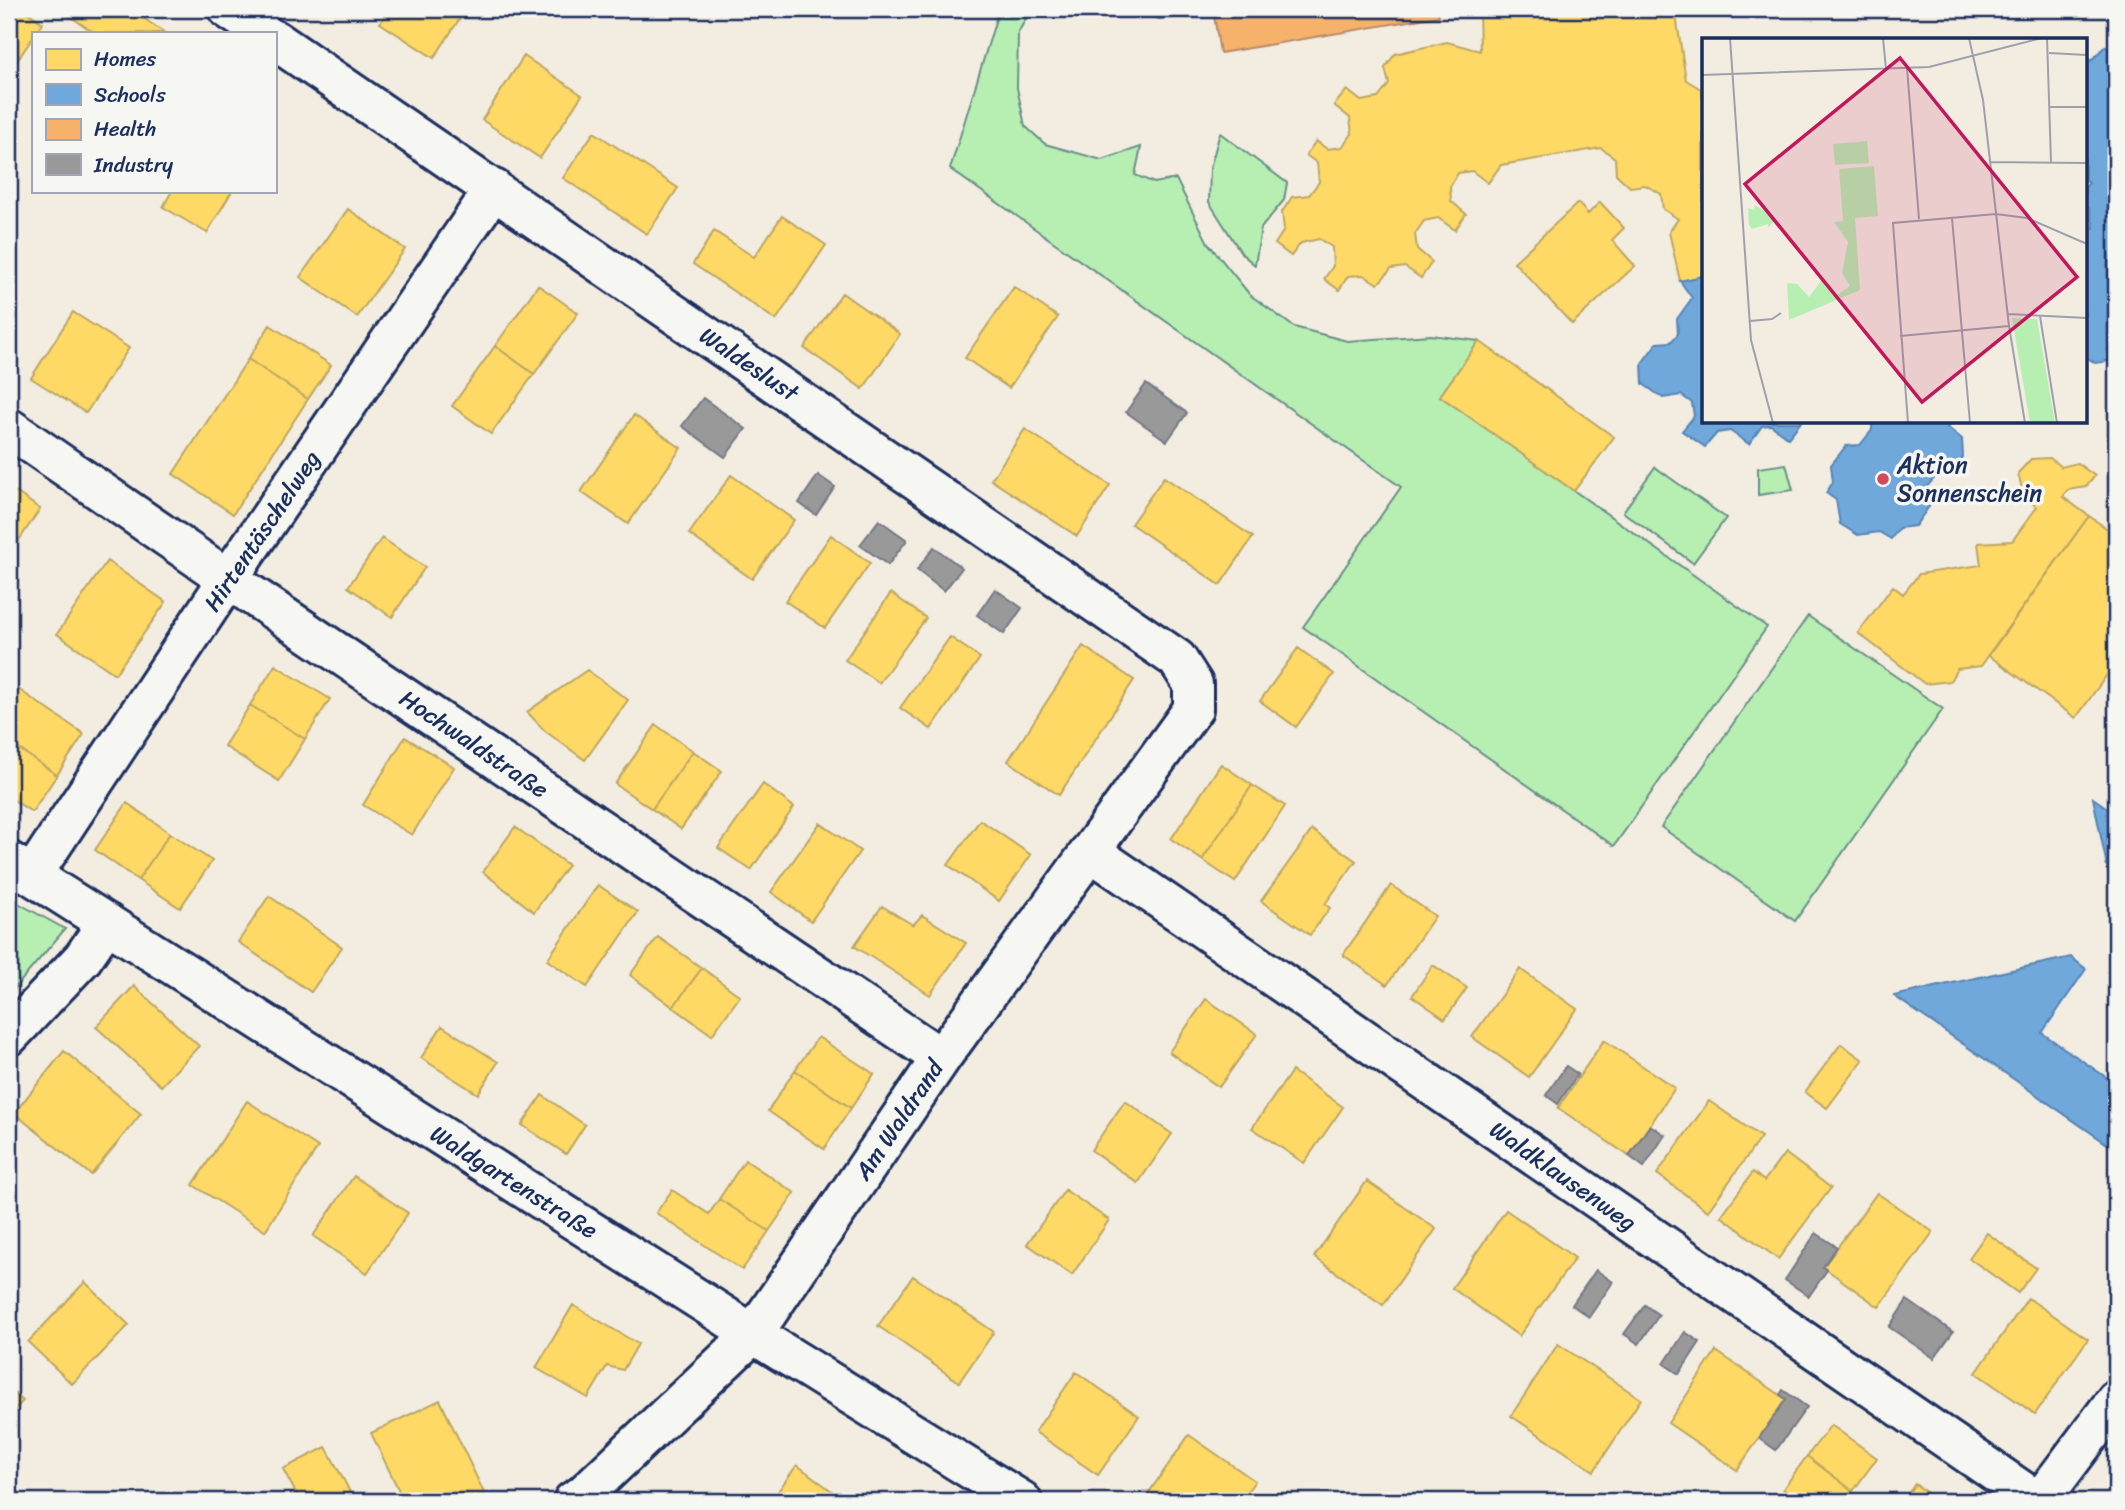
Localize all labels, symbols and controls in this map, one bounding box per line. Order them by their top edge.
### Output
legend [32,32,276,192]
inset map [1702,38,2086,424]
text: Homes [94,40,156,78]
text: Schools [94,76,166,114]
text: Health [94,110,156,148]
text: Industry [93,146,173,184]
street label: Waldeslust [691,315,809,414]
street label: Hirtentäschelweg [192,441,332,621]
place label: Aktion Sonnenschein [1896,444,2042,514]
marker: Aktion Sonnenschein [1875,471,1891,487]
street label: Hochwaldstraße [391,678,557,810]
street label: Am Waldrand [842,1050,956,1190]
street label: Waldklausenweg [1481,1109,1645,1243]
street label: Waldgartenstraße [422,1113,606,1251]

